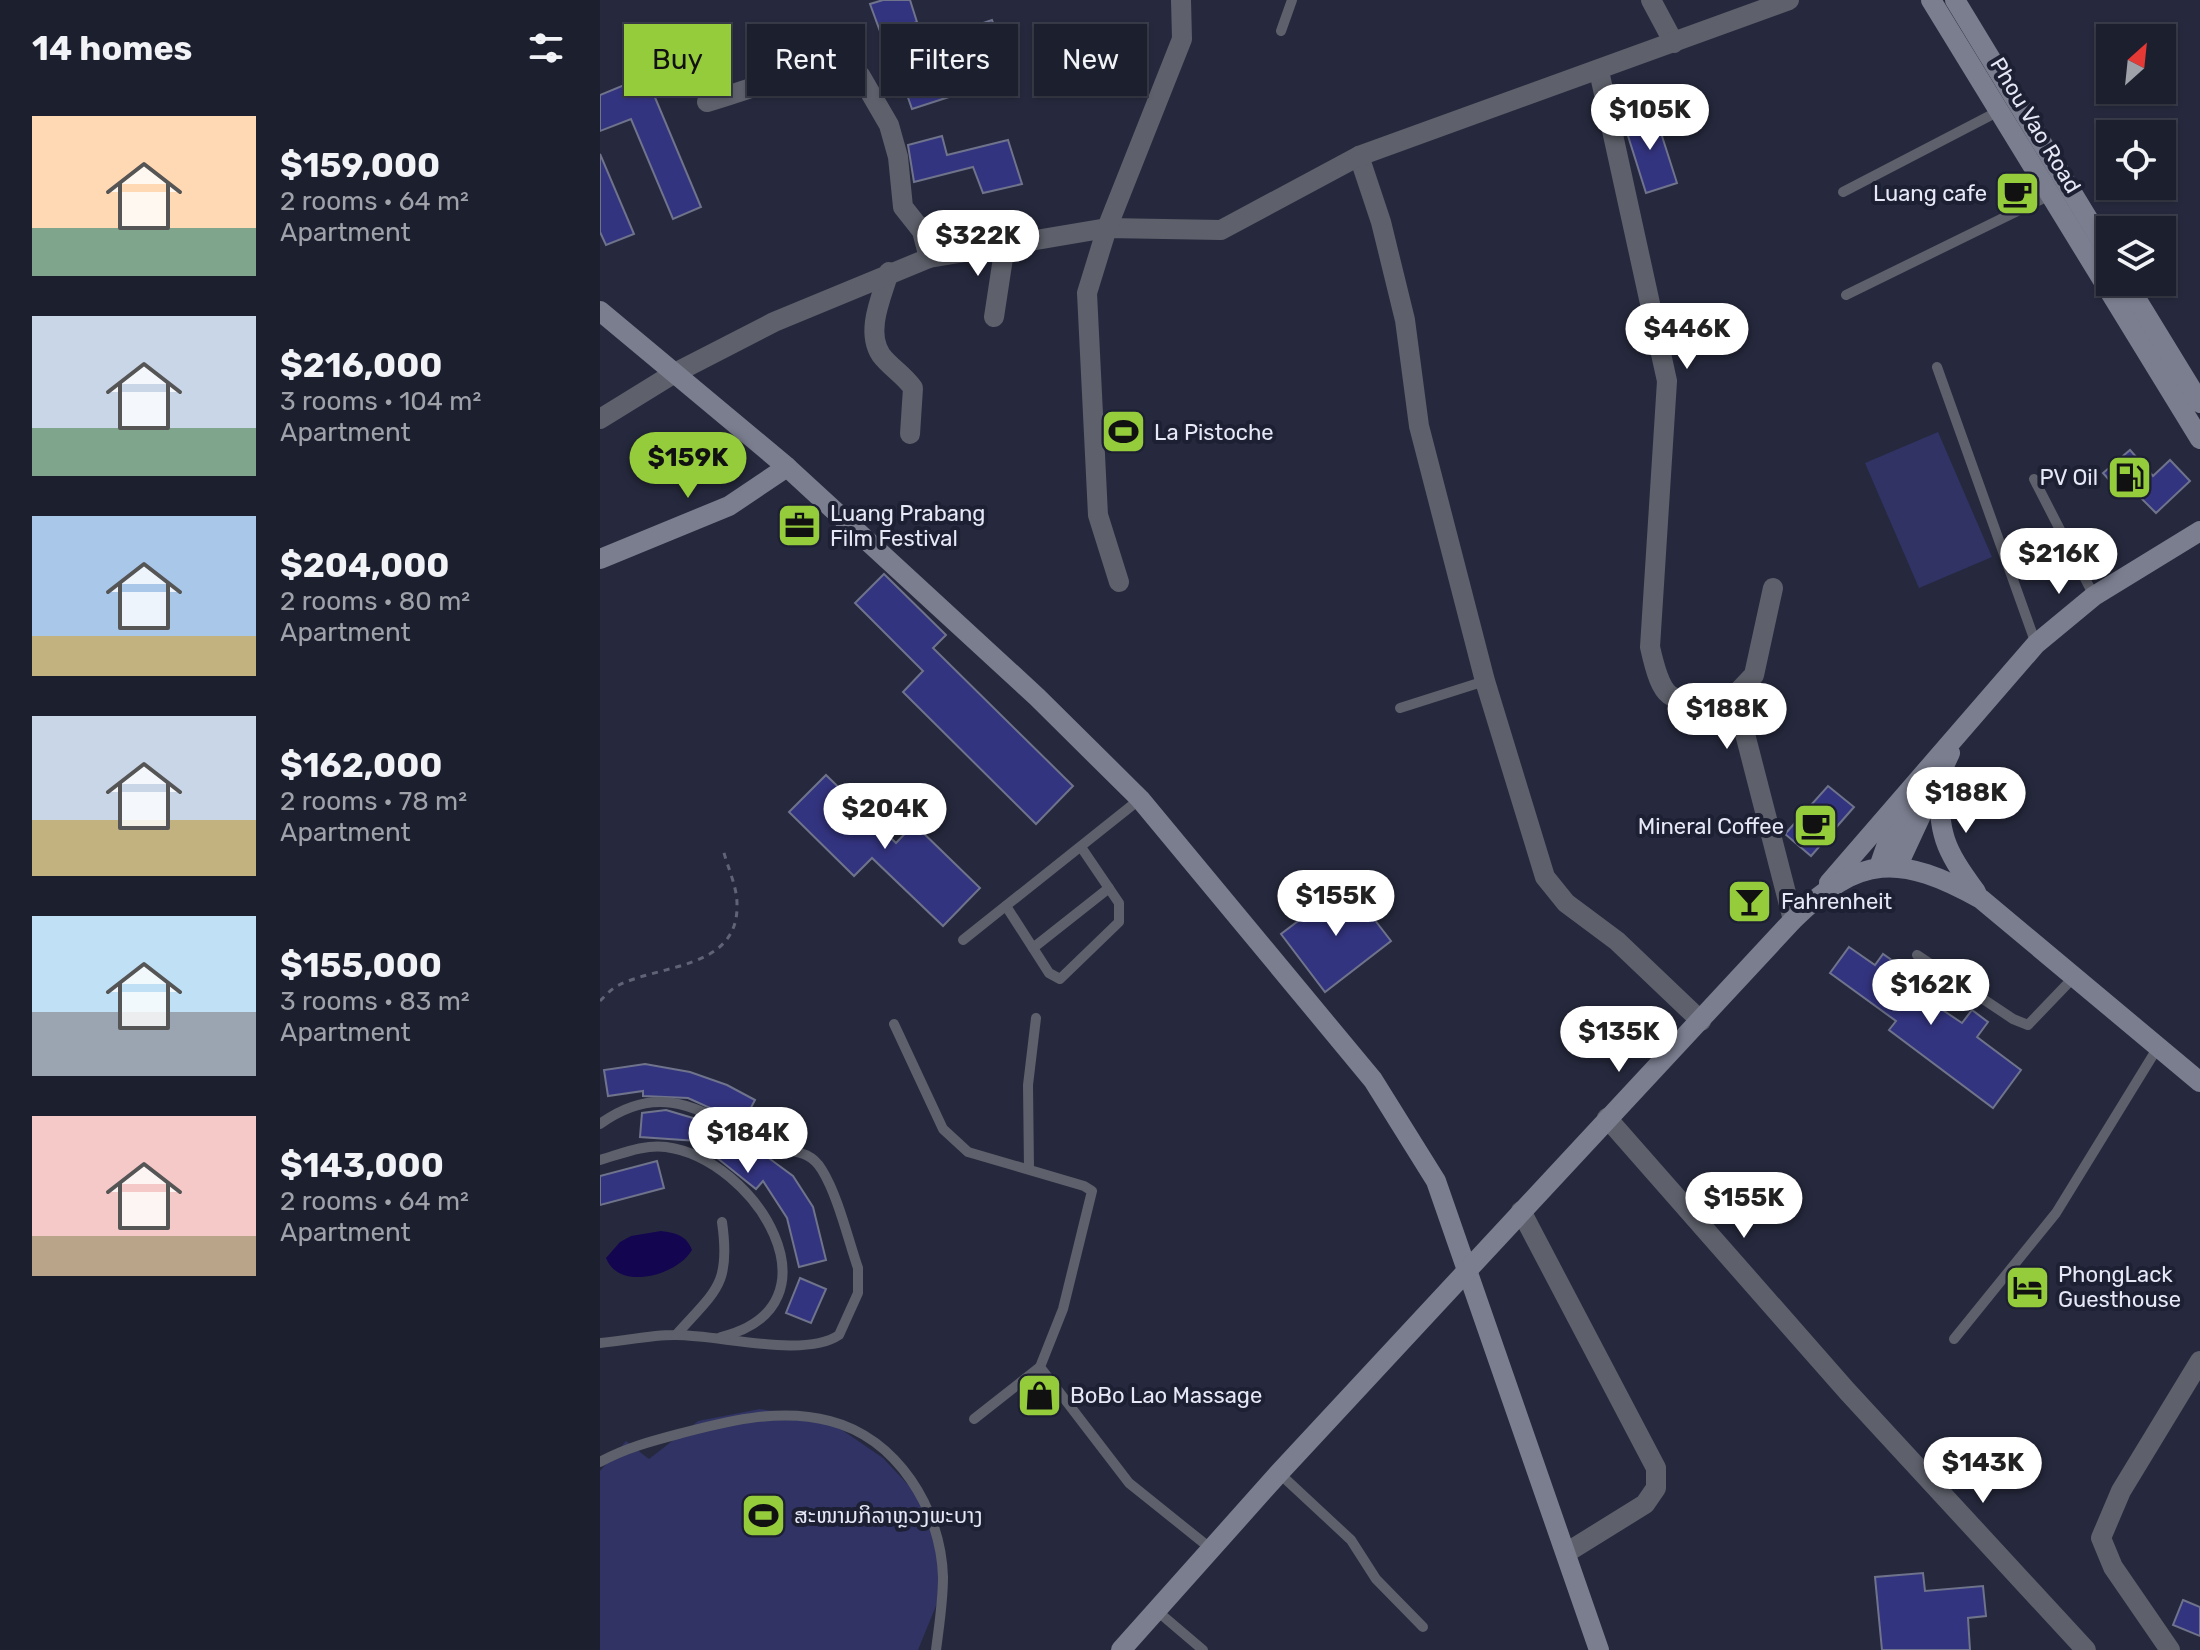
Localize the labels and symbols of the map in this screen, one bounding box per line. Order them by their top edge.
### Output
north arrow [2096,24,2176,104]
street label: Phou Vao Road [1984,52,2087,198]
pin: $105K [1594,84,1706,152]
cafe icon: Luang cafe [1994,169,2042,217]
place label: Luang cafe [1873,180,1987,207]
pin: $322K [922,210,1034,278]
pin: $446K [1631,303,1743,371]
sports icon: La Pistoche [1099,408,1147,456]
place label: La Pistoche [1154,419,1274,446]
pin: $159K [632,432,744,500]
fuel station icon: PV Oil [2105,453,2153,501]
place label: PV Oil [2040,464,2098,491]
place label: Luang Prabang Film Festival [830,500,985,552]
office icon: Luang Prabang Film Festival [775,502,823,550]
pin: $216K [2003,528,2115,596]
pin: $188K [1671,683,1783,751]
pin: $188K [1910,767,2022,835]
pin: $204K [829,783,941,851]
cafe icon: Mineral Coffee [1791,802,1839,850]
place label: Mineral Coffee [1638,813,1784,840]
pin: $155K [1280,870,1392,938]
bar icon: Fahrenheit [1726,877,1774,925]
place label: Fahrenheit [1781,888,1893,915]
pin: $162K [1875,959,1987,1027]
pin: $135K [1563,1006,1675,1074]
pin: $184K [692,1107,804,1175]
pin: $155K [1688,1172,1800,1240]
place label: PhongLack Guesthouse [2058,1261,2181,1313]
hotel icon: PhongLack Guesthouse [2003,1263,2051,1311]
shop icon: BoBo Lao Massage [1015,1371,1063,1419]
place label: BoBo Lao Massage [1070,1382,1262,1409]
pin: $143K [1927,1437,2039,1505]
sports icon: ສະໜາມກິລາຫຼວງພະບາງ [739,1491,787,1539]
place label: ສະໜາມກິລາຫຼວງພະບາງ [794,1502,983,1529]

